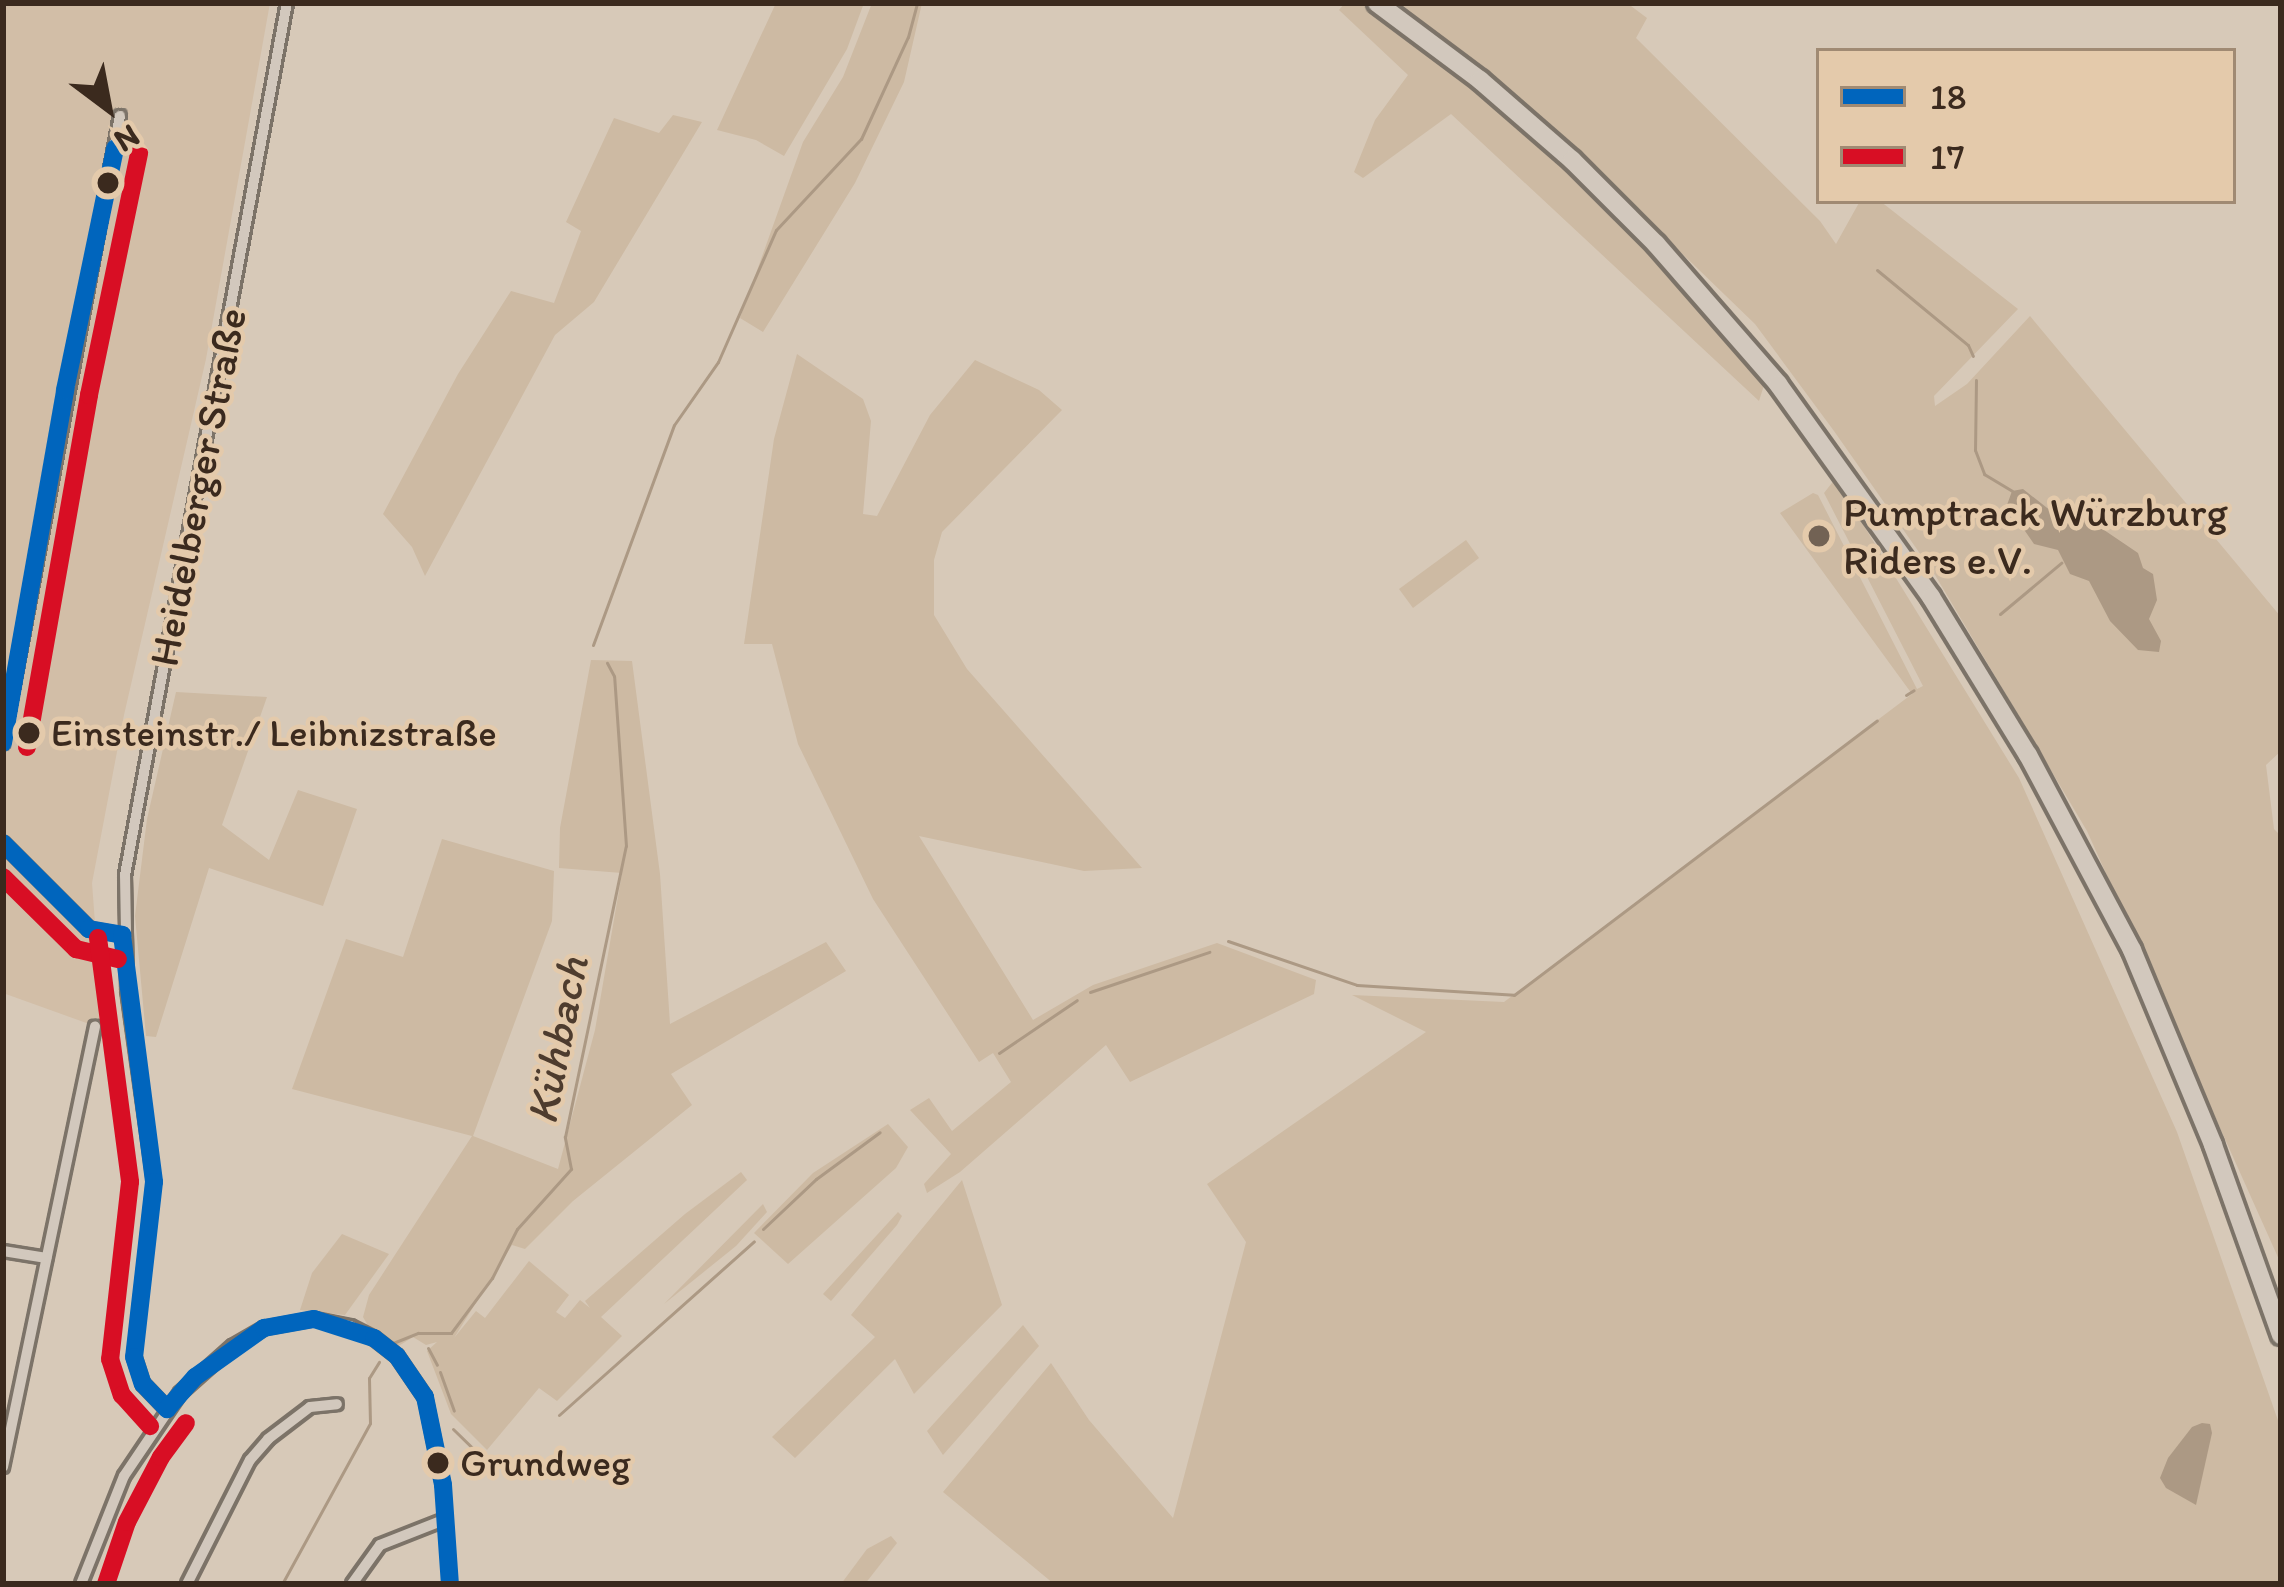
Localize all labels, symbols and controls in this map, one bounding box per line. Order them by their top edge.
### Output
north arrow [48,48,168,168]
legend [1816,48,2236,204]
text: 18 [1930,75,1966,118]
text: N [108,117,147,161]
text: 17 [1930,135,1965,178]
unlabelled marker [97,172,119,194]
street label: Heidelberger Straße [139,304,257,670]
place label: Pumptrack Würzburg Riders e.V. [1843,487,2228,586]
marker: Pumptrack Würzburg Riders e.V. [1806,523,1832,549]
place label: Einsteinstr./ Leibnizstraße [51,710,497,756]
marker: Einsteinstr./ Leibnizstraße [18,722,40,744]
water label: Kühbach [514,952,600,1128]
place label: Grundweg [460,1440,631,1486]
marker: Grundweg [427,1452,449,1474]

